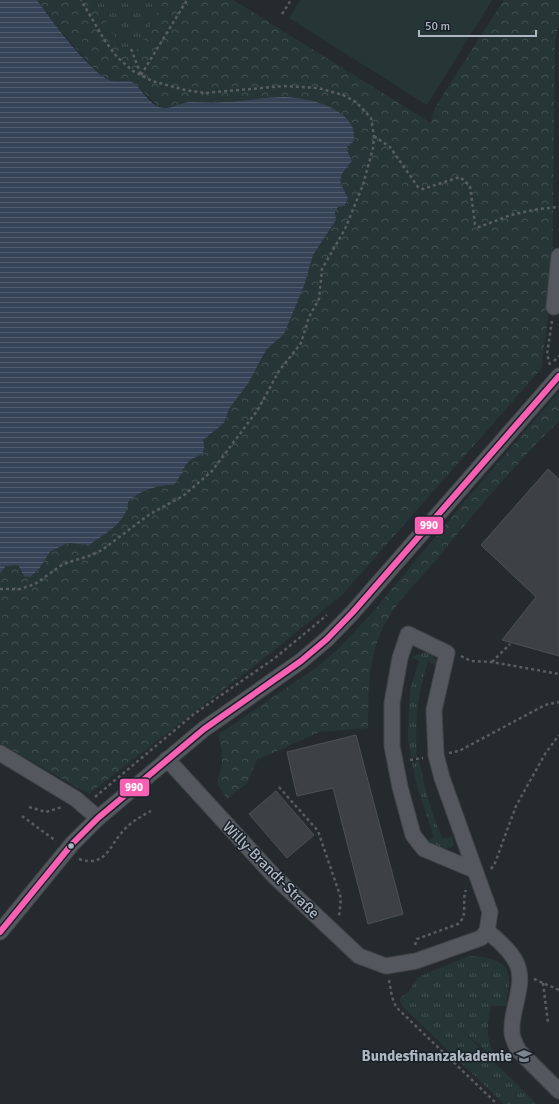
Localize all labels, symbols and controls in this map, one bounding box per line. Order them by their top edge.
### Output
scale bar [419,12,536,38]
text: 50 m [425,19,450,34]
line badge: 990 [414,516,444,535]
text: 990 [420,519,438,532]
line badge: 990 [119,778,150,797]
text: 990 [125,781,143,794]
street label: Willy-Brandt-Straße [219,818,323,922]
unlabelled marker [66,841,76,851]
place label: Bundesfinanzakademie [361,1047,512,1065]
school or university icon: Bundesfinanzakademie [515,1047,533,1065]

